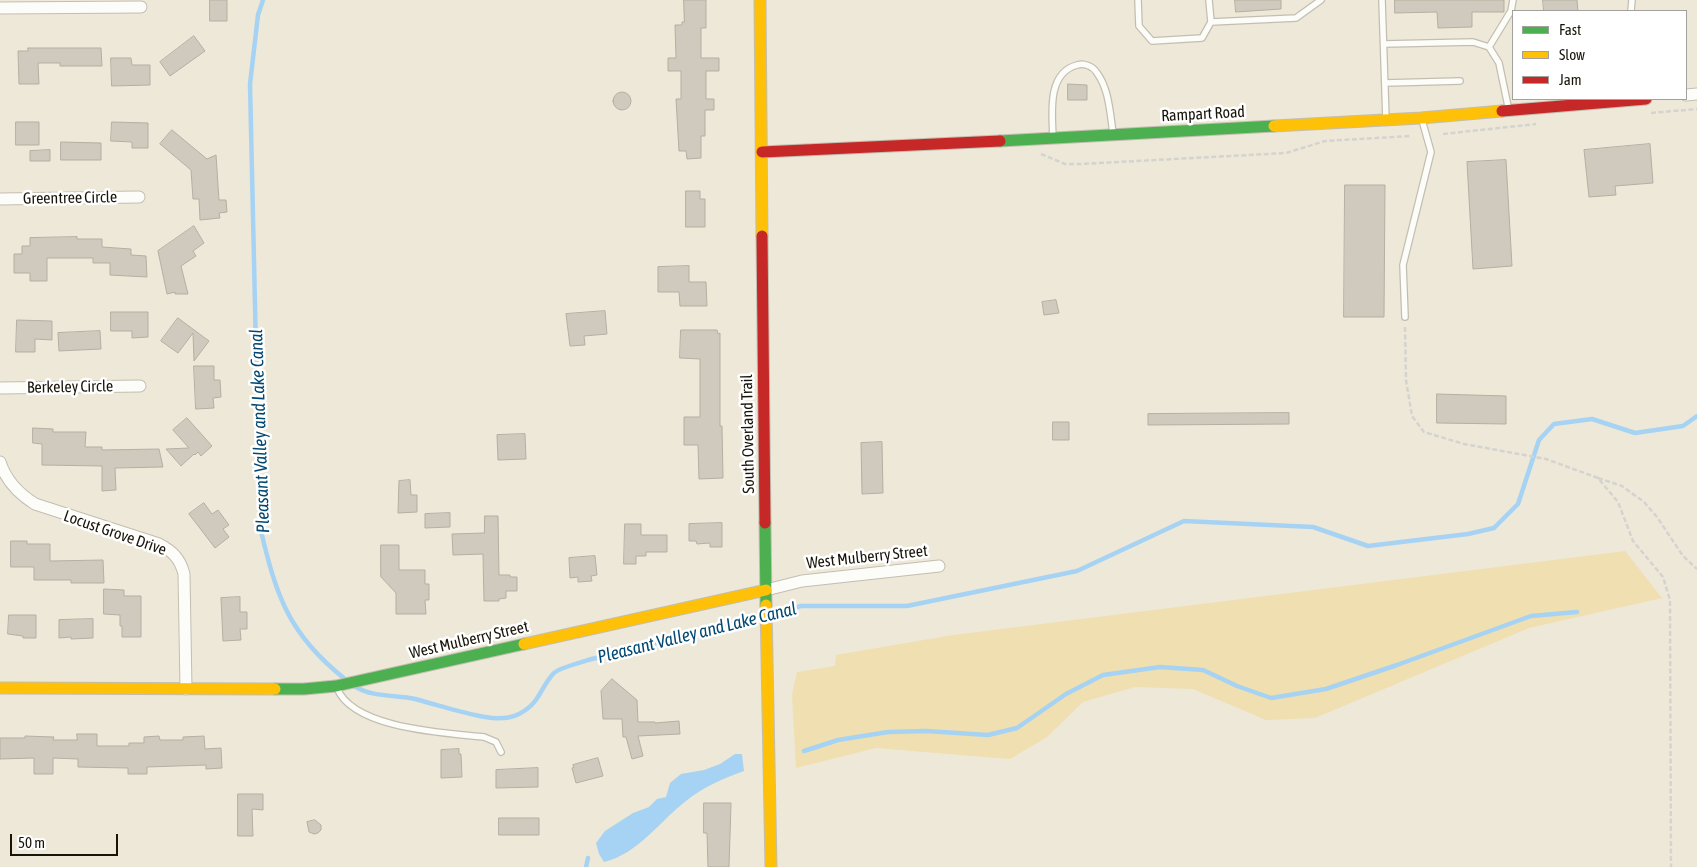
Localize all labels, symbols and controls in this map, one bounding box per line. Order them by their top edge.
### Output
legend [1512,10,1687,100]
text: Fast [1559,21,1581,38]
text: Slow [1559,46,1585,63]
text: Jam [1559,71,1582,88]
street label: Rampart Road [1161,102,1245,126]
street label: Greentree Circle [23,188,117,208]
water label: Pleasant Valley and Lake Canal [246,328,274,534]
street label: South Overland Trail [737,374,759,494]
street label: Berkeley Circle [27,377,113,397]
street label: Locust Grove Drive [61,506,169,560]
street label: West Mulberry Street [805,541,929,573]
water label: Pleasant Valley and Lake Canal [595,598,799,668]
street label: West Mulberry Street [408,617,530,663]
scale bar [12,824,120,856]
text: 50 m [18,834,45,851]

